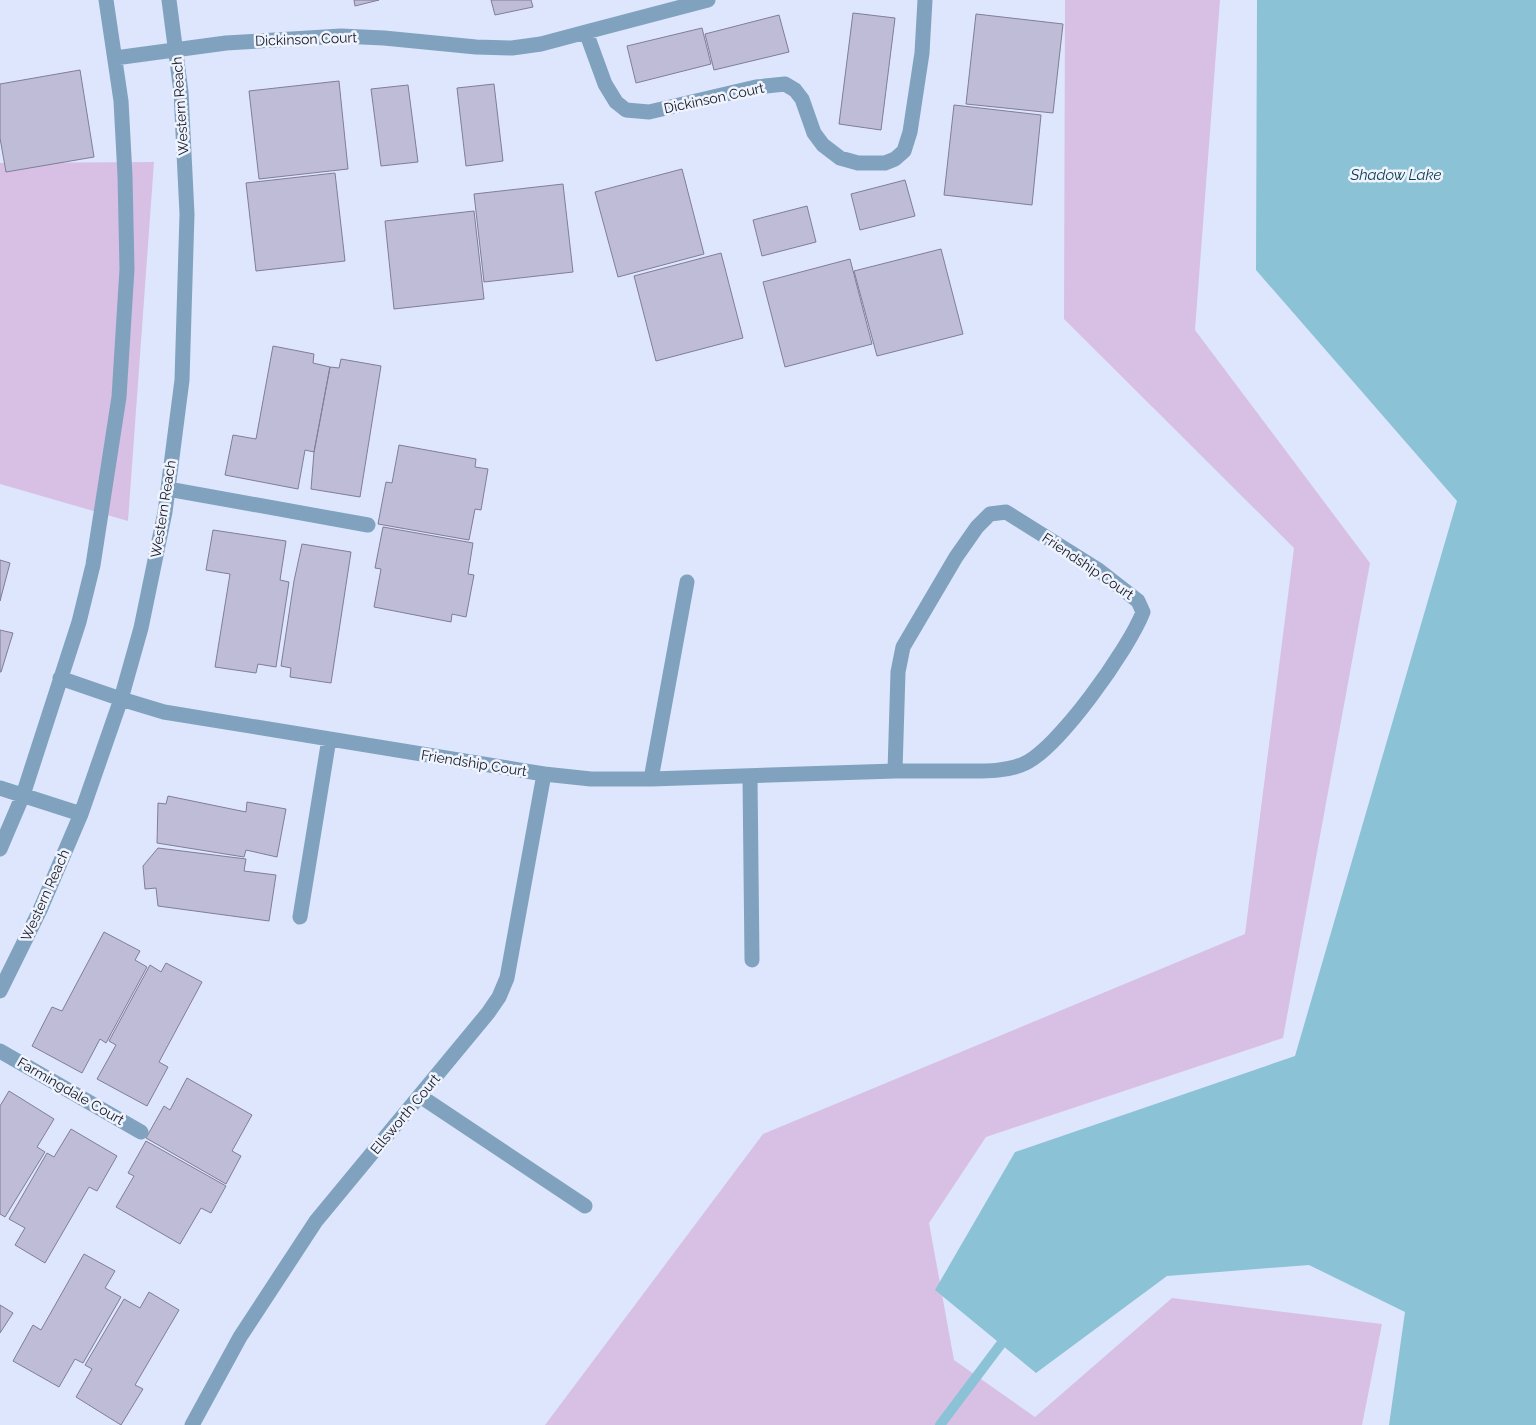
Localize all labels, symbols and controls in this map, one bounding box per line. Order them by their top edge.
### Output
street label: Dickinson Court [255,29,358,49]
street label: Western Reach [169,56,191,156]
street label: Dickinson Court [662,80,766,116]
water label: Shadow Lake [1349,166,1442,184]
street label: Western Reach [147,459,179,559]
street label: Friendship Court [1039,530,1137,603]
street label: Friendship Court [420,747,528,779]
street label: Western Reach [18,847,72,943]
street label: Farmingdale Court [15,1054,127,1128]
street label: Ellsworth Court [367,1071,443,1157]

